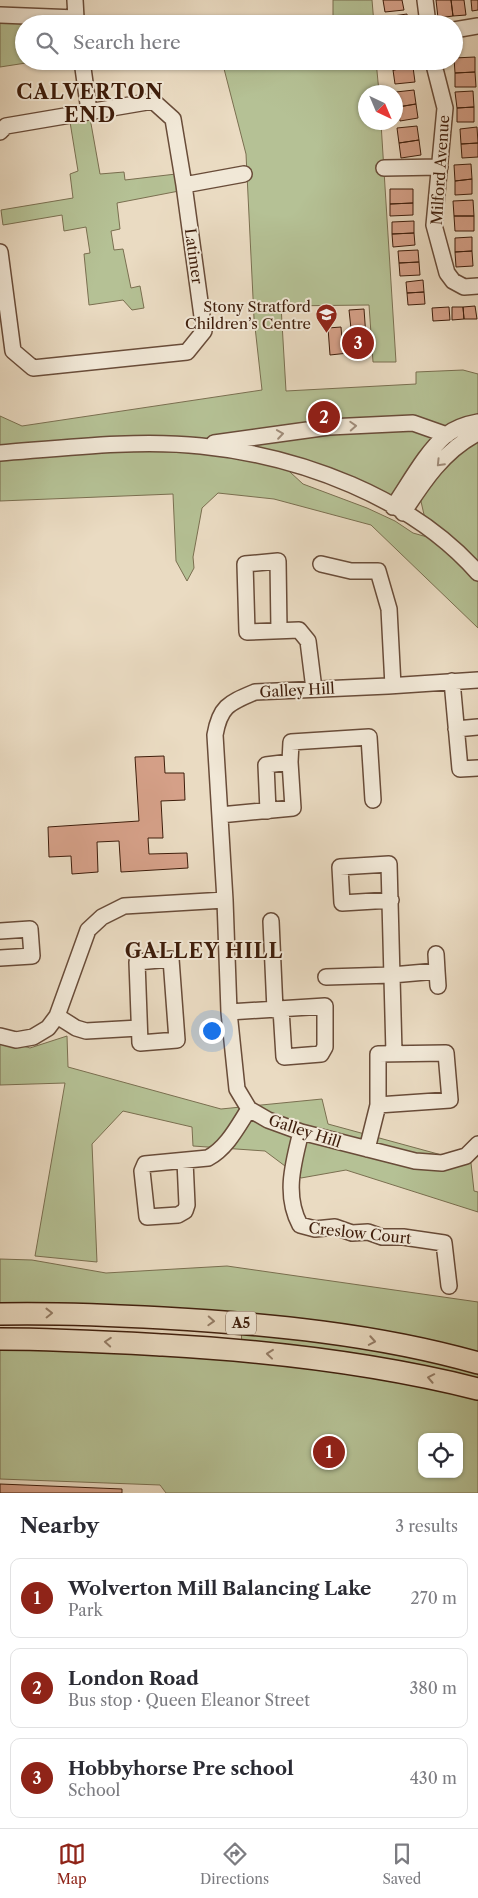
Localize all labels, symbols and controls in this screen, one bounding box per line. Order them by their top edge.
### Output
search box [15,15,463,70]
icon: search [33,29,61,57]
text: Search here [73,31,181,54]
district label: CALVERTON END [16,80,164,127]
north arrow [358,85,403,130]
street label: Milford Avenue [427,114,453,226]
street label: Latimer [181,227,207,286]
place label: Stony Stratford Children’s Centre [185,297,311,333]
school or university icon: Stony Stratford Children’s Centre [315,303,339,334]
pin: 3 [342,324,374,362]
pin: 2 [308,398,340,436]
one-way arrow [350,421,357,431]
one-way arrow [276,429,284,439]
one-way arrow [437,457,446,466]
street label: Galley Hill [259,679,336,701]
district label: GALLEY HILL [125,939,283,963]
your location [199,1018,225,1044]
street label: Galley Hill [266,1110,344,1152]
street label: Creslow Court [308,1218,413,1248]
one-way arrow [45,1308,53,1318]
road number: A5 [226,1312,256,1335]
one-way arrow [207,1315,215,1326]
one-way arrow [368,1335,377,1345]
one-way arrow [104,1336,112,1347]
one-way arrow [266,1349,274,1360]
one-way arrow [426,1373,435,1383]
pin: 1 [313,1433,345,1471]
map controls [418,1433,463,1478]
button: locate [418,1433,463,1478]
text: Nearby [20,1513,99,1538]
text: 3 results [395,1516,458,1536]
text: Wolverton Mill Balancing Lake [68,1577,371,1600]
text: 1 [33,1588,41,1608]
text: 270 m [411,1588,457,1608]
text: Park [68,1600,103,1620]
text: London Road [68,1667,199,1690]
text: 2 [32,1678,42,1698]
text: 380 m [409,1678,457,1698]
text: Bus stop · Queen Eleanor Street [68,1690,310,1710]
text: Hobbyhorse Pre school [68,1757,294,1780]
text: 3 [32,1768,42,1788]
text: 430 m [410,1768,457,1788]
text: School [68,1780,120,1800]
tab: Map [57,1840,87,1888]
tab: Directions [200,1840,269,1888]
tab: Saved [382,1840,421,1888]

